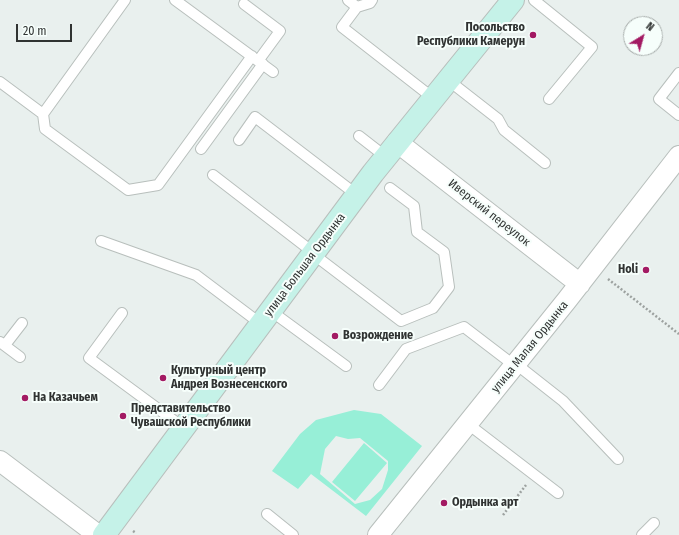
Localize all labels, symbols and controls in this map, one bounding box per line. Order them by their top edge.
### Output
scale bar [18,16,74,42]
north arrow [623,16,663,56]
text: N [643,20,656,34]
place label: Посольство Республики Камерун [417,21,525,49]
text: 20 m [23,24,47,38]
marker: Посольство Республики Камерун [528,30,538,40]
street label: Иверский переулок [445,177,533,249]
street label: улица Большая Ордынка [261,210,349,320]
place label: Holi [618,263,638,277]
marker: Holi [641,265,651,275]
street label: улица Малая Ордынка [489,298,571,396]
place label: Возрождение [343,329,413,343]
marker: Возрождение [330,331,340,341]
place label: Культурный центр Андрея Вознесенского [171,364,287,392]
marker: Культурный центр Андрея Вознесенского [158,373,168,383]
place label: На Казачьем [33,391,98,405]
marker: На Казачьем [20,393,30,403]
place label: Представительство Чувашской Республики [131,402,251,430]
marker: Представительство Чувашской Республики [118,411,128,421]
place label: Ордынка арт [452,496,518,510]
marker: Ордынка арт [439,498,449,508]

